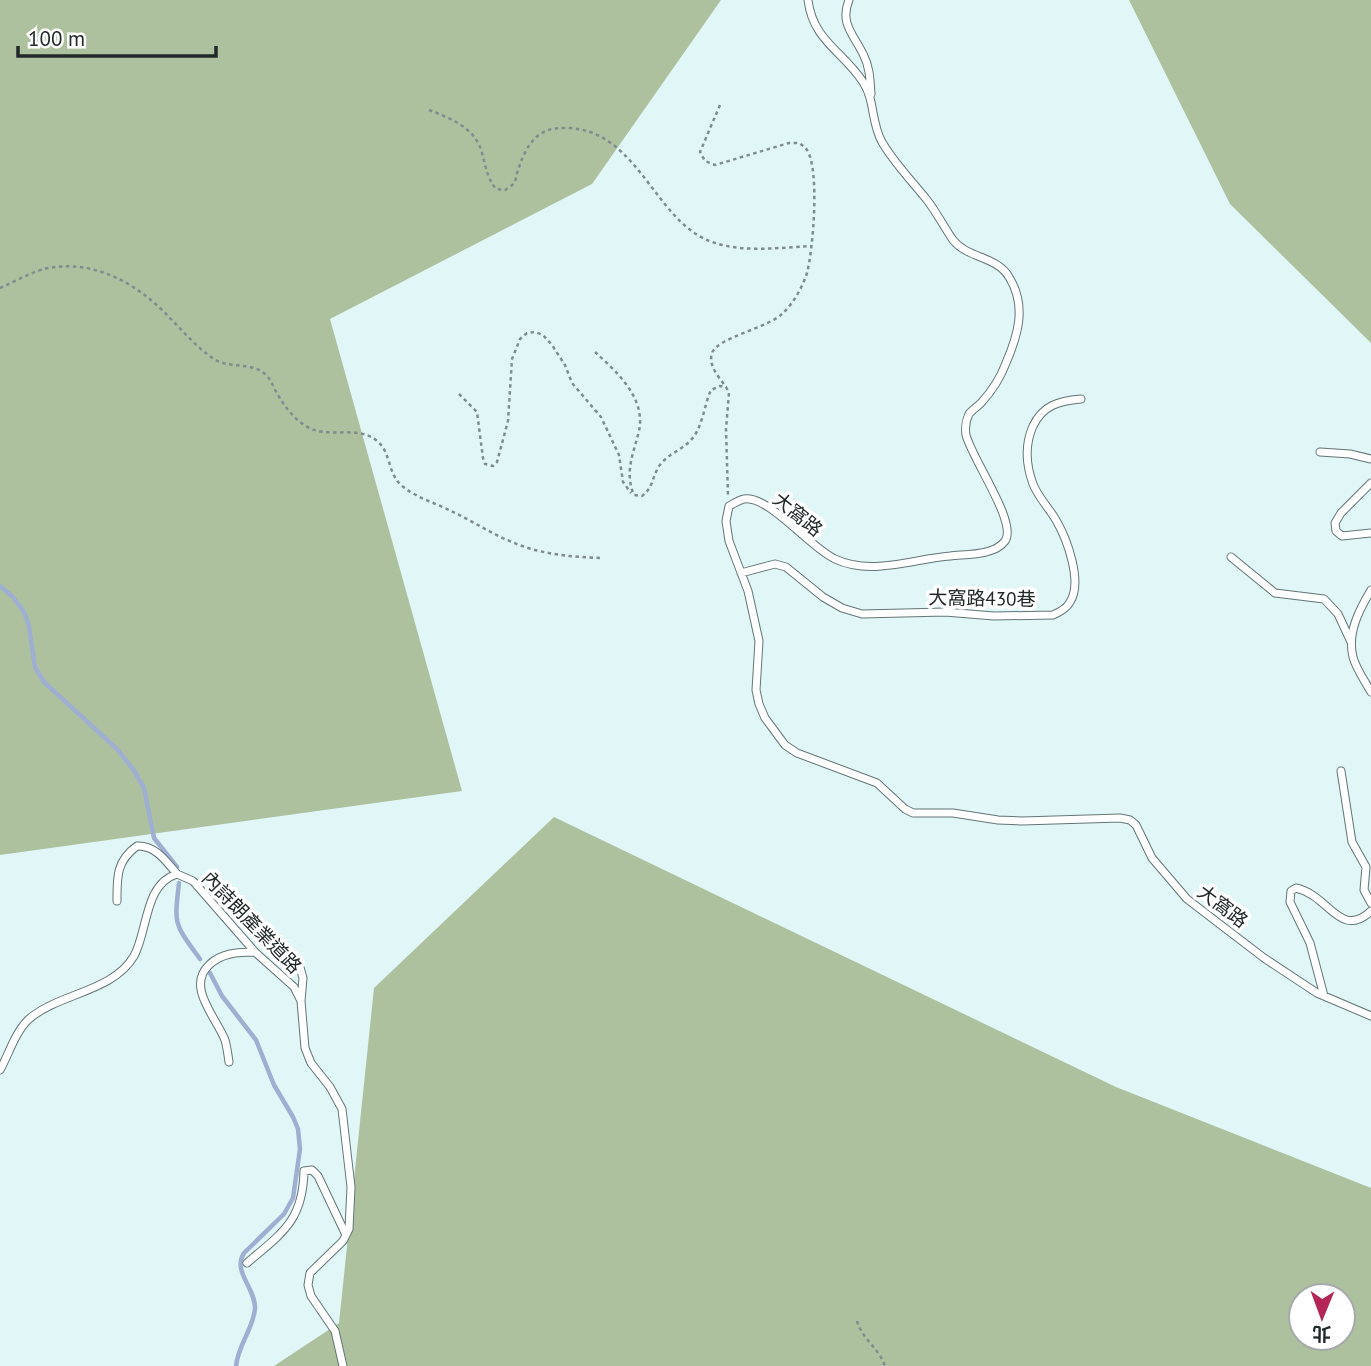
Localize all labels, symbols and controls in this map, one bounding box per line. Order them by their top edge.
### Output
scale bar [18,14,215,58]
text: 100 m [28,25,85,52]
street label: 大窩路 [768,487,828,541]
street label: 大窩路430巷 [928,585,1036,611]
street label: 內詩朗產業道路 [197,866,307,978]
street label: 大窩路 [1193,879,1253,933]
north arrow [1287,1282,1357,1352]
text: 北 [1312,1322,1331,1346]

